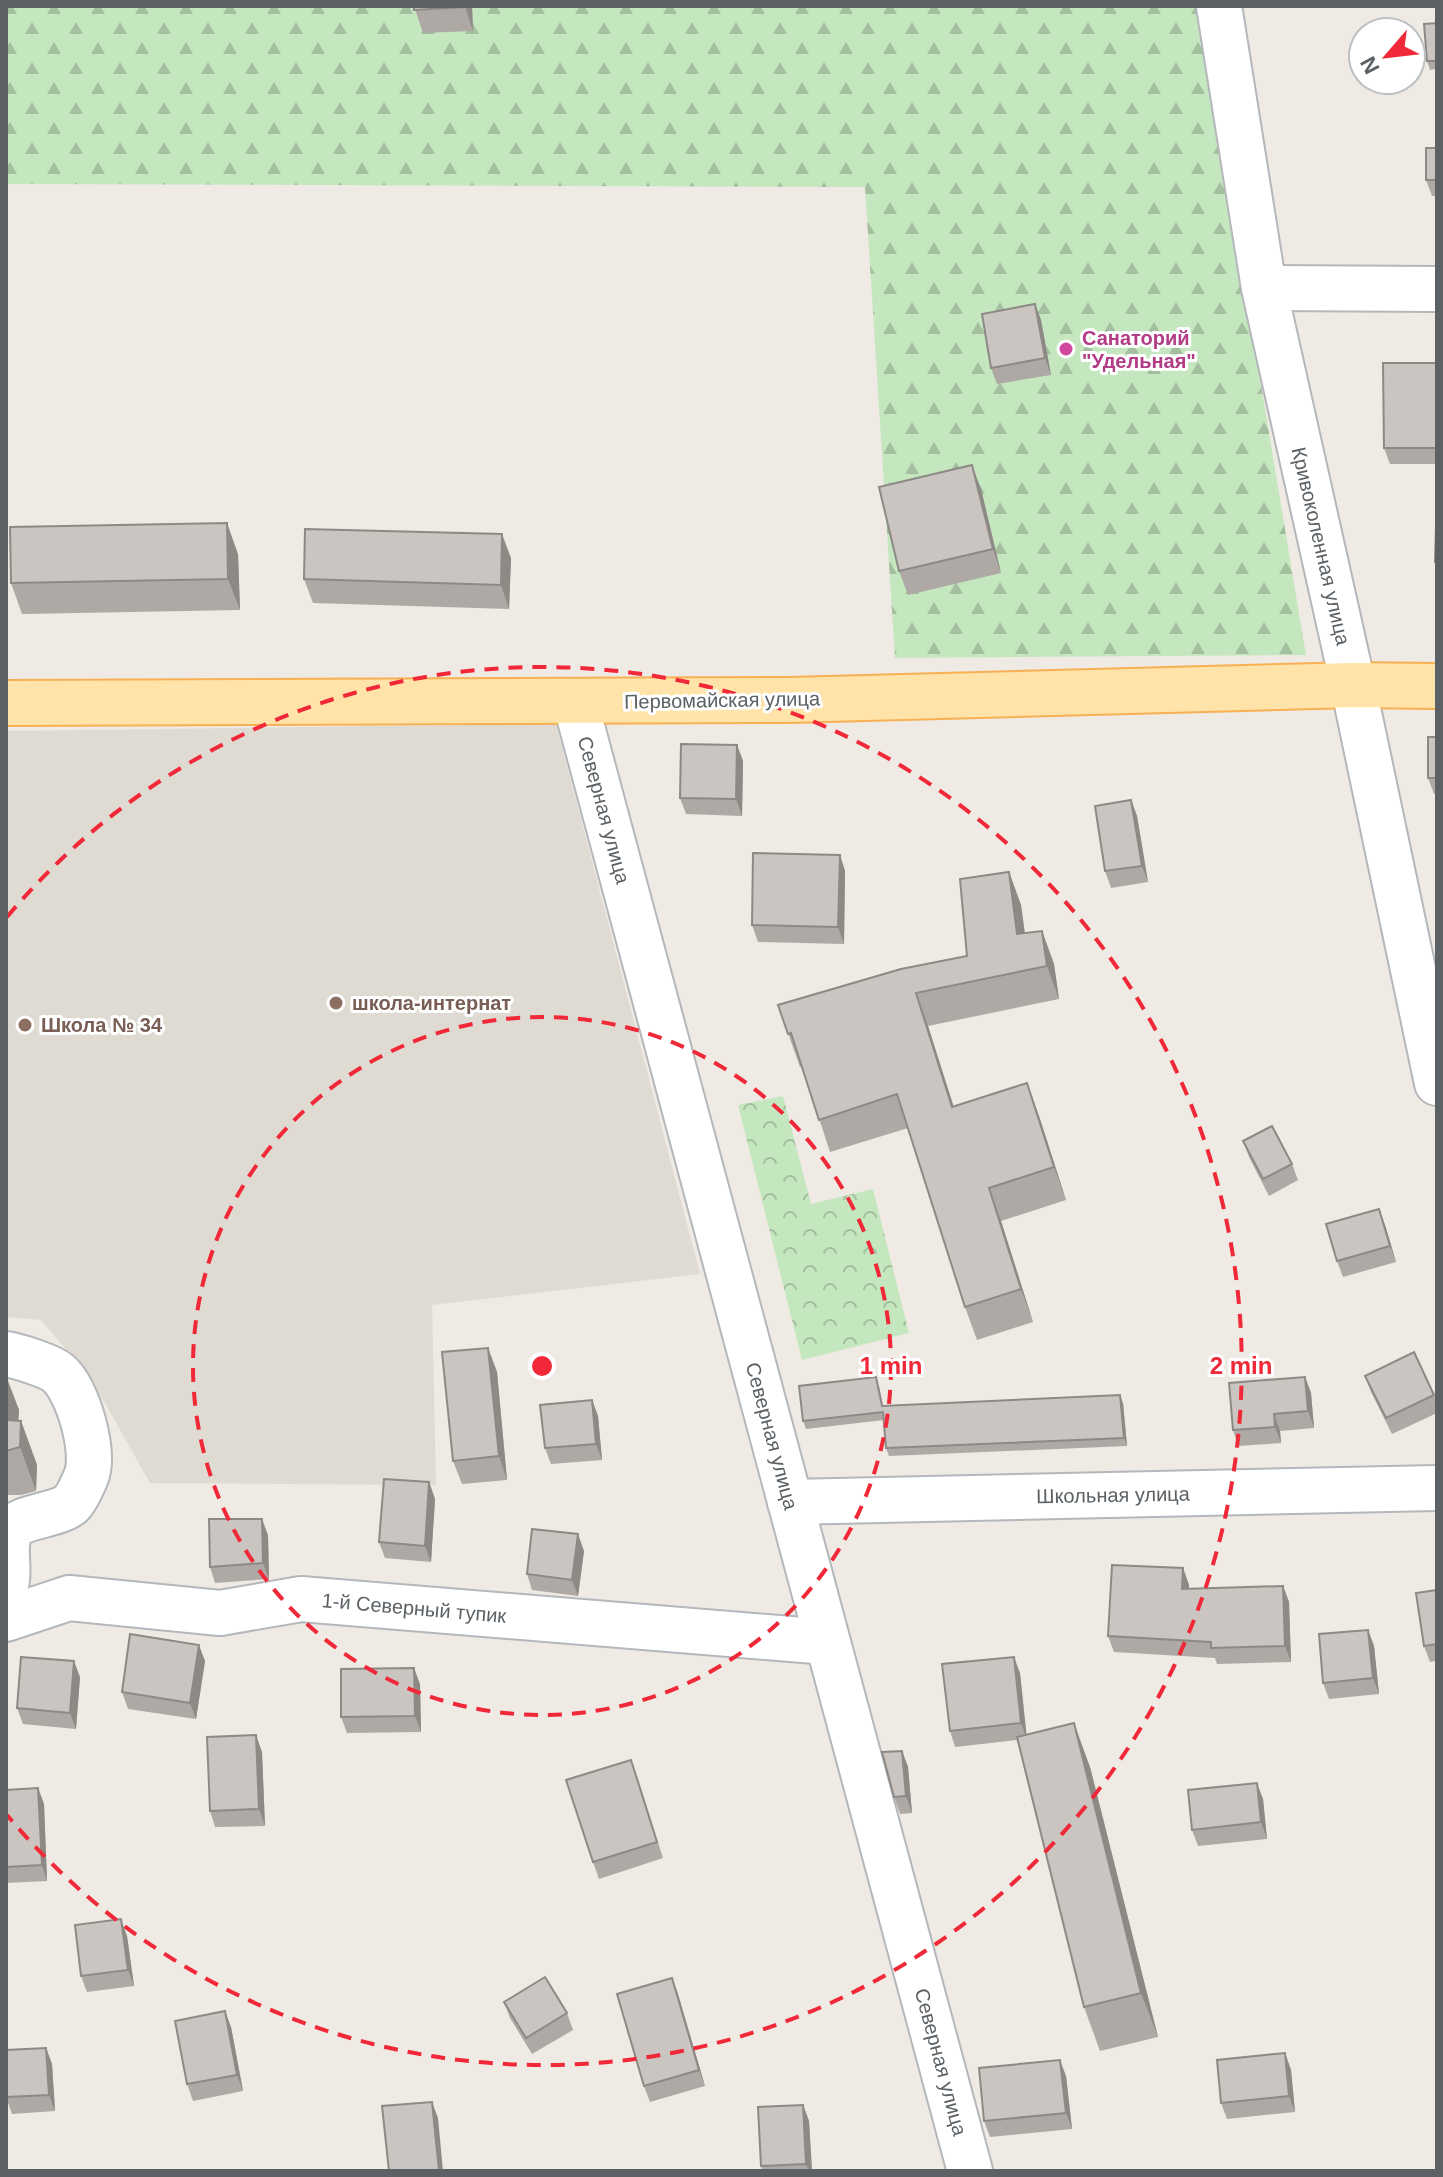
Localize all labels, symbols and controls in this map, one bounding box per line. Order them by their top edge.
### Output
north arrow [1347,16,1427,96]
text: N [1355,52,1385,78]
place label: Санаторий "Удельная" [1082,327,1196,372]
marker: Санаторий "Удельная" [1057,340,1075,358]
street label: Кривоколенная улица [1288,445,1355,648]
street label: Первомайская улица [624,687,821,713]
street label: Северная улица [574,734,634,887]
place label: школа-интернат [352,992,511,1014]
marker: школа-интернат [327,994,345,1012]
place label: Школа № 34 [41,1014,163,1036]
marker: Школа № 34 [16,1016,34,1034]
centre of rings [528,1352,556,1380]
text: 1 min [860,1352,922,1379]
text: 2 min [1210,1352,1272,1379]
street label: Северная улица [742,1360,802,1513]
street label: Школьная улица [1036,1483,1191,1507]
street label: 1-й Северный тупик [321,1589,507,1627]
street label: Северная улица [911,1986,971,2139]

